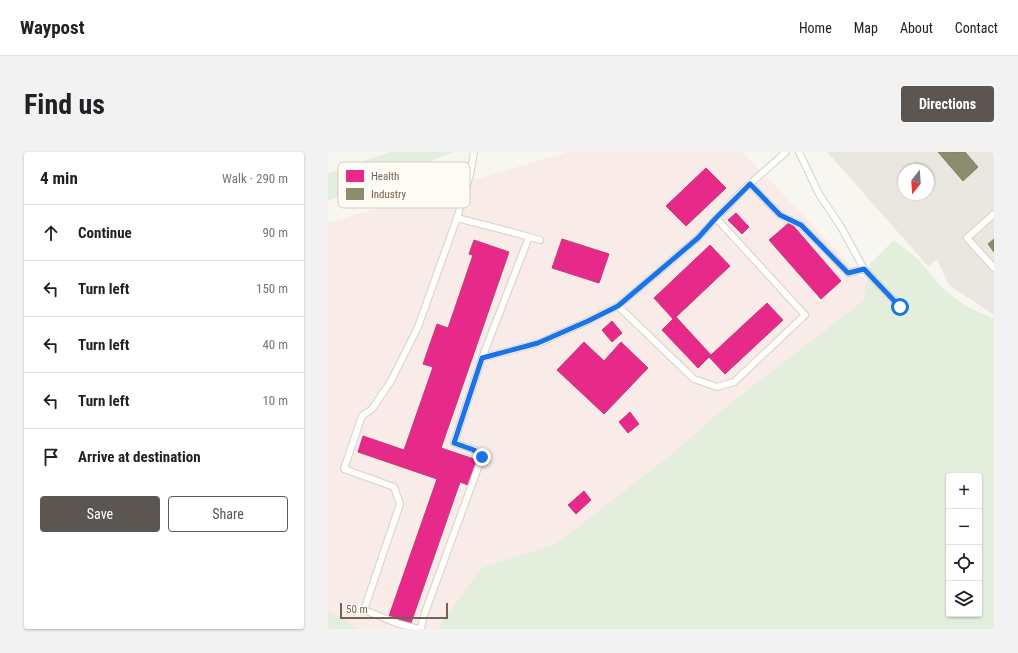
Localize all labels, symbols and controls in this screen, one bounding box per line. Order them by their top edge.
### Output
text: Waypost [20,16,85,39]
text: Home [799,20,832,36]
text: Map [854,20,878,36]
text: About [900,20,933,36]
text: Contact [955,20,998,36]
button: Directions [901,86,994,122]
text: Find us [24,88,105,121]
legend [338,162,470,208]
north arrow [898,164,934,200]
text: 4 min [40,168,78,188]
text: Health [371,170,399,183]
text: Walk · 290 m [222,171,288,186]
text: Industry [371,188,407,201]
icon: ahead [40,222,62,244]
text: Continue [78,224,132,242]
text: 90 m [262,225,288,240]
icon: left [40,278,62,300]
text: Turn left [78,280,129,298]
text: 150 m [256,281,288,296]
route start [891,298,909,316]
icon: left [40,334,62,356]
text: Turn left [78,336,129,354]
text: 40 m [262,337,288,352]
icon: left [40,390,62,412]
text: Turn left [78,392,129,410]
text: 10 m [262,393,288,408]
icon: arrive [40,446,62,468]
text: Arrive at destination [78,448,201,466]
route end [473,448,491,466]
map controls [946,473,982,617]
button: + [946,473,982,509]
button: Save [40,496,160,532]
button: Share [168,496,288,532]
button: − [946,509,982,545]
button: locate [946,545,982,581]
button: layers [946,581,982,617]
scale bar [340,601,448,620]
text: 50 m [346,603,368,616]

